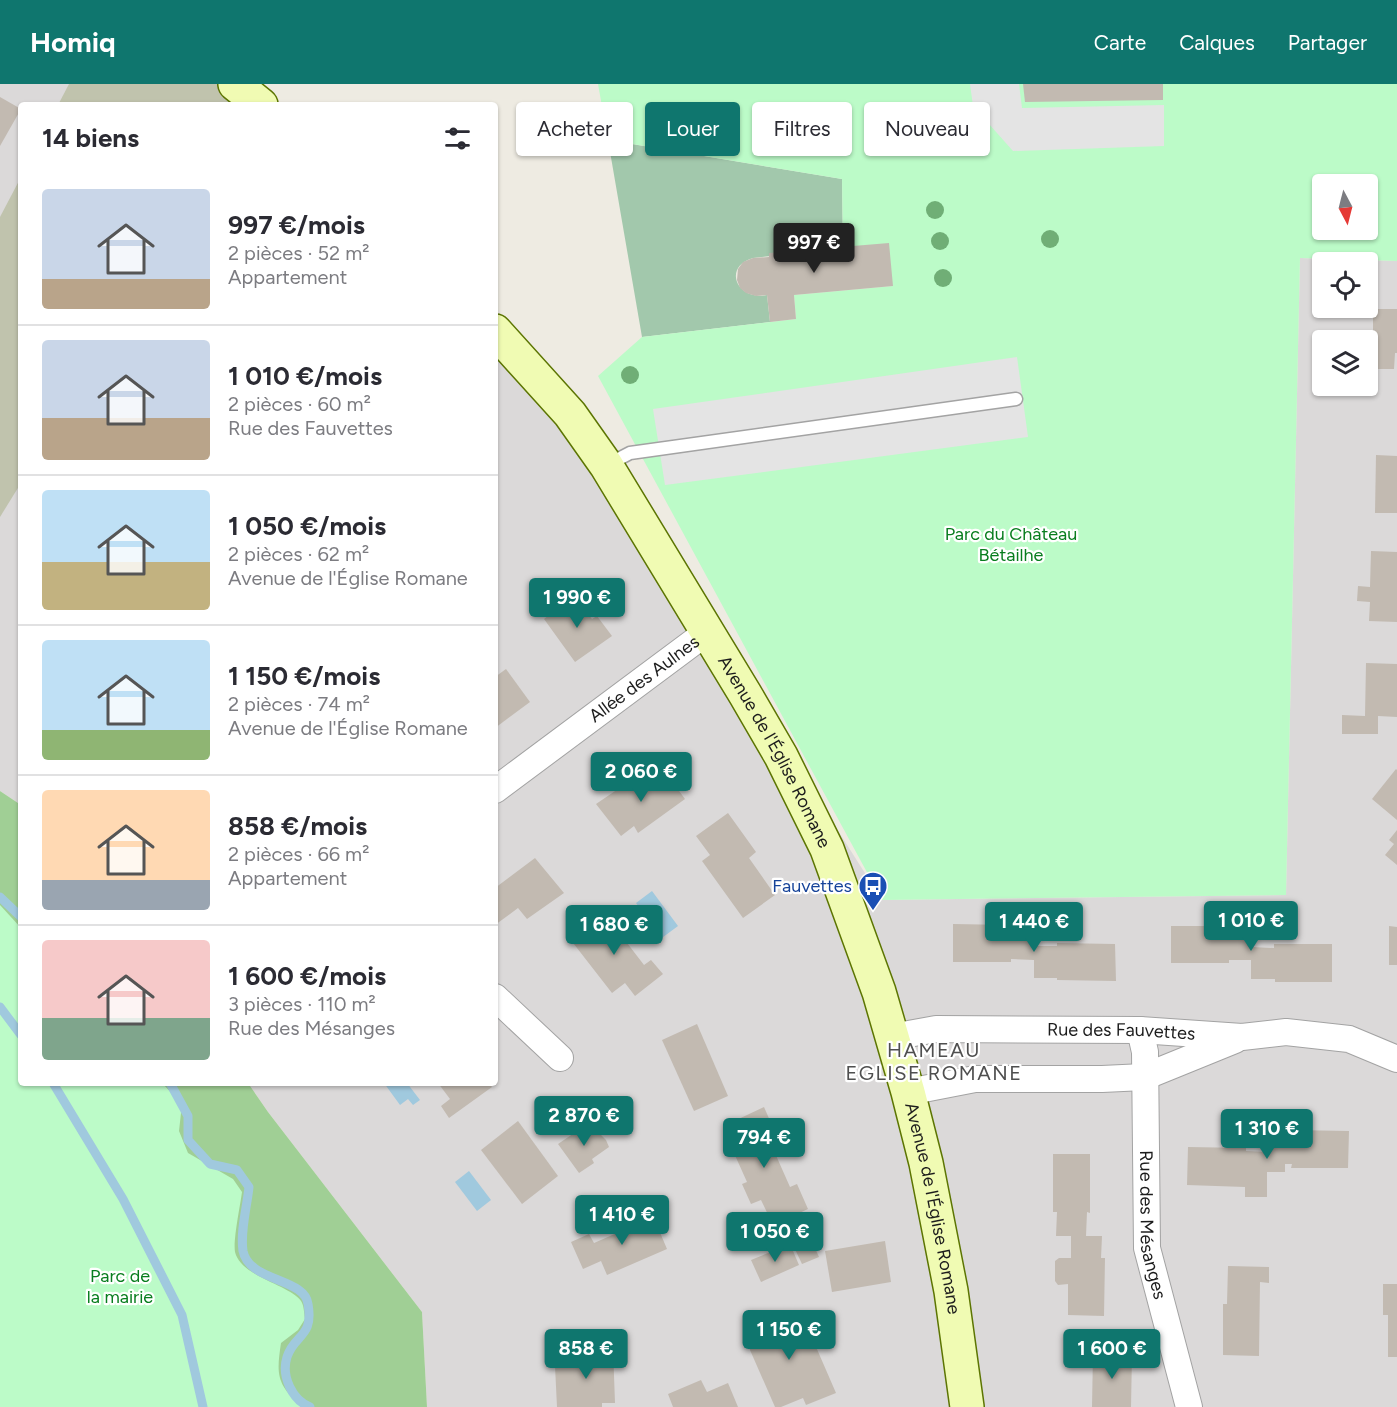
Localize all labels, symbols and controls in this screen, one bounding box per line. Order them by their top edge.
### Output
text: Homiq [30,25,116,59]
text: Carte [1094,30,1146,55]
text: Calques [1179,30,1255,55]
text: Partager [1288,30,1367,55]
chip: Acheter [516,102,633,156]
chip: Louer [645,102,740,156]
chip: Filtres [752,102,852,156]
chip: Nouveau [864,102,990,156]
text: 14 biens [42,122,139,154]
icon: filters [441,122,474,155]
north arrow [1312,174,1378,240]
map controls [1312,174,1378,396]
text: 997 €/mois [228,209,365,241]
icon: home [90,213,162,285]
pin: 997 € [772,223,856,274]
text: 997 € [788,230,840,254]
text: 2 pièces · 52 m² [228,241,369,265]
button: locate [1312,252,1378,318]
text: Appartement [228,265,347,289]
button: layers [1312,330,1378,396]
text: 1 010 €/mois [228,360,382,392]
icon: home [90,364,162,436]
text: 2 pièces · 60 m² [228,392,371,416]
text: Rue des Fauvettes [228,416,393,440]
text: 1 050 €/mois [228,510,386,542]
icon: home [90,514,162,586]
park label: Parc du Château Bétailhe [945,523,1077,566]
text: 2 pièces · 62 m² [228,542,369,566]
text: Avenue de l'Église Romane [228,566,468,590]
pin: 1 990 € [522,578,632,629]
text: 1 990 € [543,585,611,609]
street label: Allée des Aulnes [585,631,704,727]
street label: Avenue de l'Église Romane [713,651,836,852]
text: 1 150 €/mois [228,660,380,692]
icon: home [90,664,162,736]
text: 2 pièces · 74 m² [228,692,370,716]
text: Avenue de l'Église Romane [228,716,468,740]
pin: 2 060 € [586,752,696,803]
text: 2 060 € [605,759,677,783]
text: 858 €/mois [228,810,367,842]
icon: home [90,814,162,886]
text: 2 pièces · 66 m² [228,842,369,866]
text: Appartement [228,866,347,890]
bus stop icon: Fauvettes [857,870,889,912]
place label: Fauvettes [772,875,852,897]
pin: 1 010 € [1196,901,1306,952]
pin: 1 440 € [979,902,1089,953]
pin: 1 680 € [559,905,669,956]
text: 1 010 € [1218,908,1284,932]
text: 1 440 € [999,909,1069,933]
text: 1 680 € [580,912,648,936]
text: 1 600 €/mois [228,960,386,992]
icon: home [90,964,162,1036]
text: 3 pièces · 110 m² [228,992,376,1016]
text: Rue des Mésanges [228,1016,395,1040]
street label: Rue des Fauvettes [1047,1019,1196,1045]
district label: HAMEAU EGLISE ROMANE [845,1038,1023,1085]
pin: 2 870 € [529,1096,639,1147]
street label: Avenue de l'Église Romane [900,1100,965,1316]
text: 2 870 € [548,1103,620,1127]
pin: 1 310 € [1212,1109,1322,1160]
text: 1 310 € [1235,1116,1299,1140]
pin: 794 € [722,1118,806,1169]
text: 794 € [737,1125,791,1149]
street label: Rue des Mésanges [1135,1150,1171,1302]
pin: 1 410 € [567,1195,677,1246]
text: 1 410 € [589,1202,655,1226]
pin: 1 050 € [720,1212,830,1263]
text: 1 050 € [740,1219,810,1243]
park label: Parc de la mairie [87,1265,153,1308]
pin: 1 150 € [734,1310,844,1361]
text: 1 150 € [757,1317,821,1341]
pin: 858 € [544,1329,628,1380]
pin: 1 600 € [1057,1329,1167,1380]
text: 858 € [559,1336,613,1360]
text: 1 600 € [1077,1336,1147,1360]

